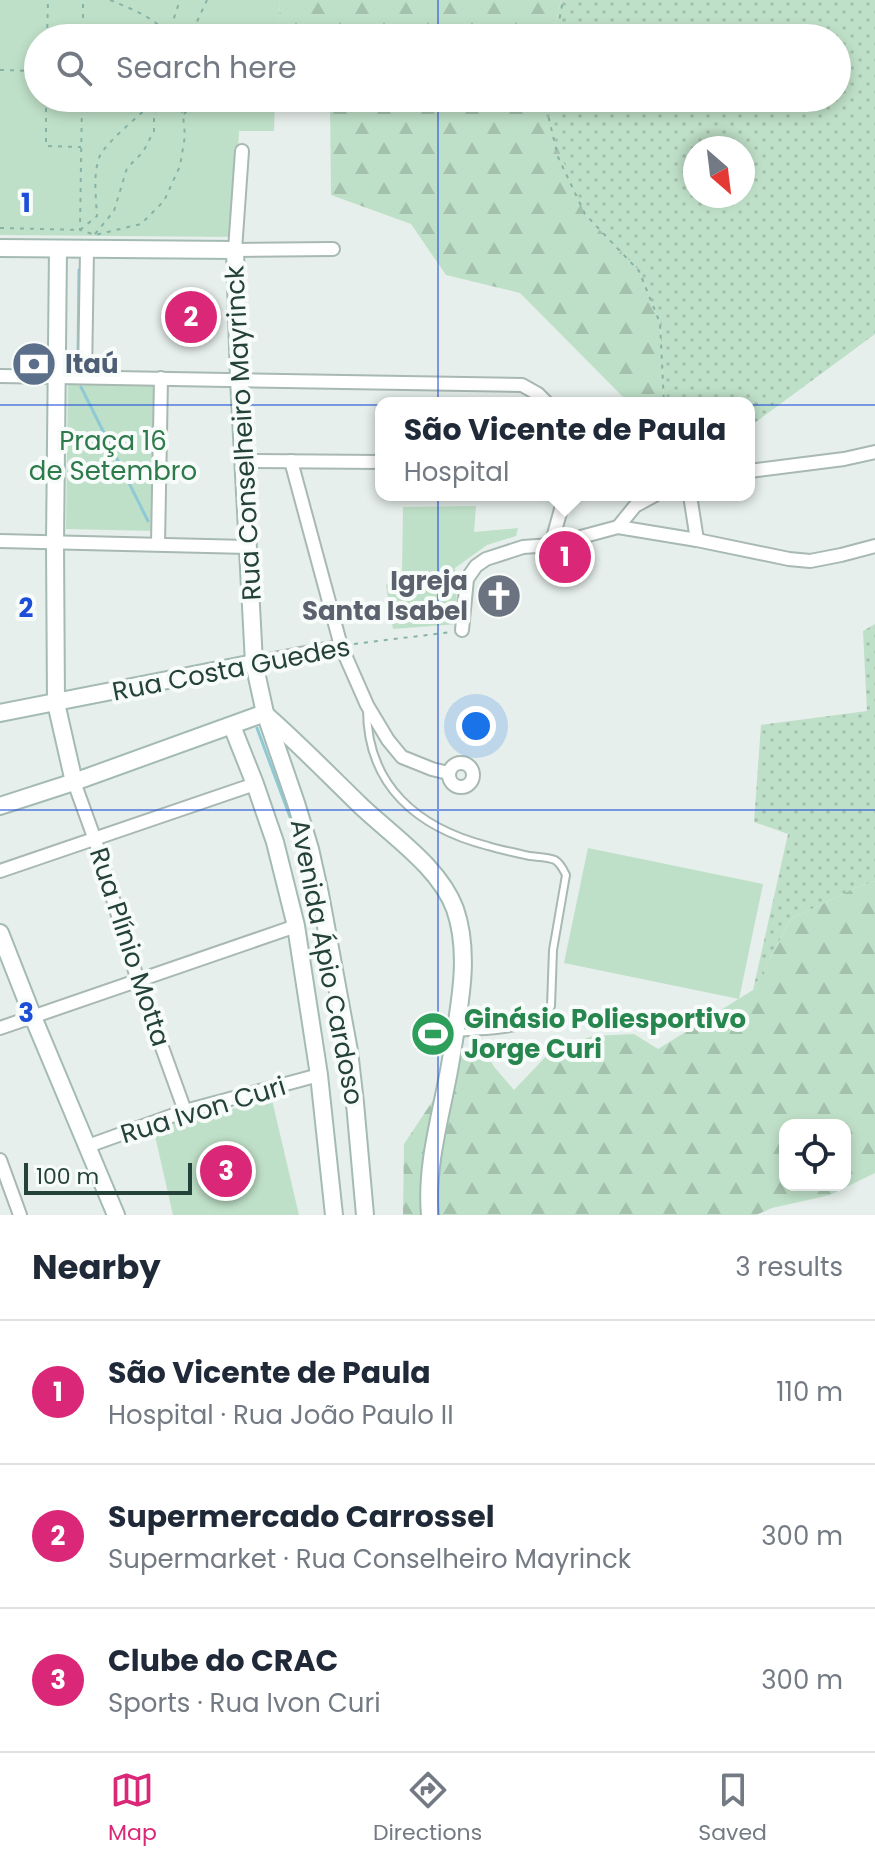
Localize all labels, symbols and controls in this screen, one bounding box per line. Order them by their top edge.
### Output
search box [24,24,851,112]
icon: search [52,46,96,90]
text: Search here [116,46,297,89]
north arrow [683,136,755,208]
text: 1 [21,185,31,221]
street label: Rua Conselheiro Mayrinck [216,264,270,601]
pin: 2 [165,287,217,347]
bank icon: Itaú [10,340,58,388]
place label: Itaú [65,346,118,382]
popup [375,397,755,501]
text: São Vicente de Paula [404,408,726,451]
park label: Praça 16 de Setembro [29,423,197,489]
text: Hospital [404,454,509,490]
pin: 1 [539,527,591,587]
place label: Igreja Santa Isabel [302,563,468,629]
church icon: Igreja Santa Isabel [475,572,523,620]
text: 2 [19,590,34,626]
street label: Rua Costa Guedes [109,628,353,710]
your location [456,706,496,746]
street label: Avenida Ápio Cardoso [282,816,372,1108]
street label: Rua Plínio Motta [81,843,179,1051]
text: 3 [18,995,34,1031]
place label: Ginásio Poliesportivo Jorge Curi [464,1001,746,1067]
sports icon: Ginásio Poliesportivo Jorge Curi [409,1010,457,1058]
street label: Rua Ivon Curi [116,1068,290,1152]
map controls [779,1119,851,1191]
button: locate [779,1119,851,1191]
pin: 3 [200,1141,252,1201]
scale bar [24,1159,192,1195]
text: 100 m [36,1161,99,1192]
text: Nearby [32,1243,161,1291]
text: 3 results [735,1249,843,1285]
text: São Vicente de Paula [108,1351,431,1394]
text: 1 [53,1374,63,1410]
text: 110 m [776,1374,843,1410]
text: Hospital · Rua João Paulo II [108,1397,454,1433]
text: Supermercado Carrossel [108,1495,495,1538]
text: 2 [51,1518,65,1554]
text: 300 m [761,1518,843,1554]
text: Supermarket · Rua Conselheiro Mayrinck [108,1541,631,1577]
text: Clube do CRAC [108,1639,338,1682]
text: 3 [50,1662,66,1698]
text: 300 m [761,1662,843,1698]
text: Sports · Rua Ivon Curi [108,1685,381,1721]
tab: Map [108,1768,157,1849]
tab: Directions [373,1768,482,1849]
tab: Saved [698,1768,767,1849]

